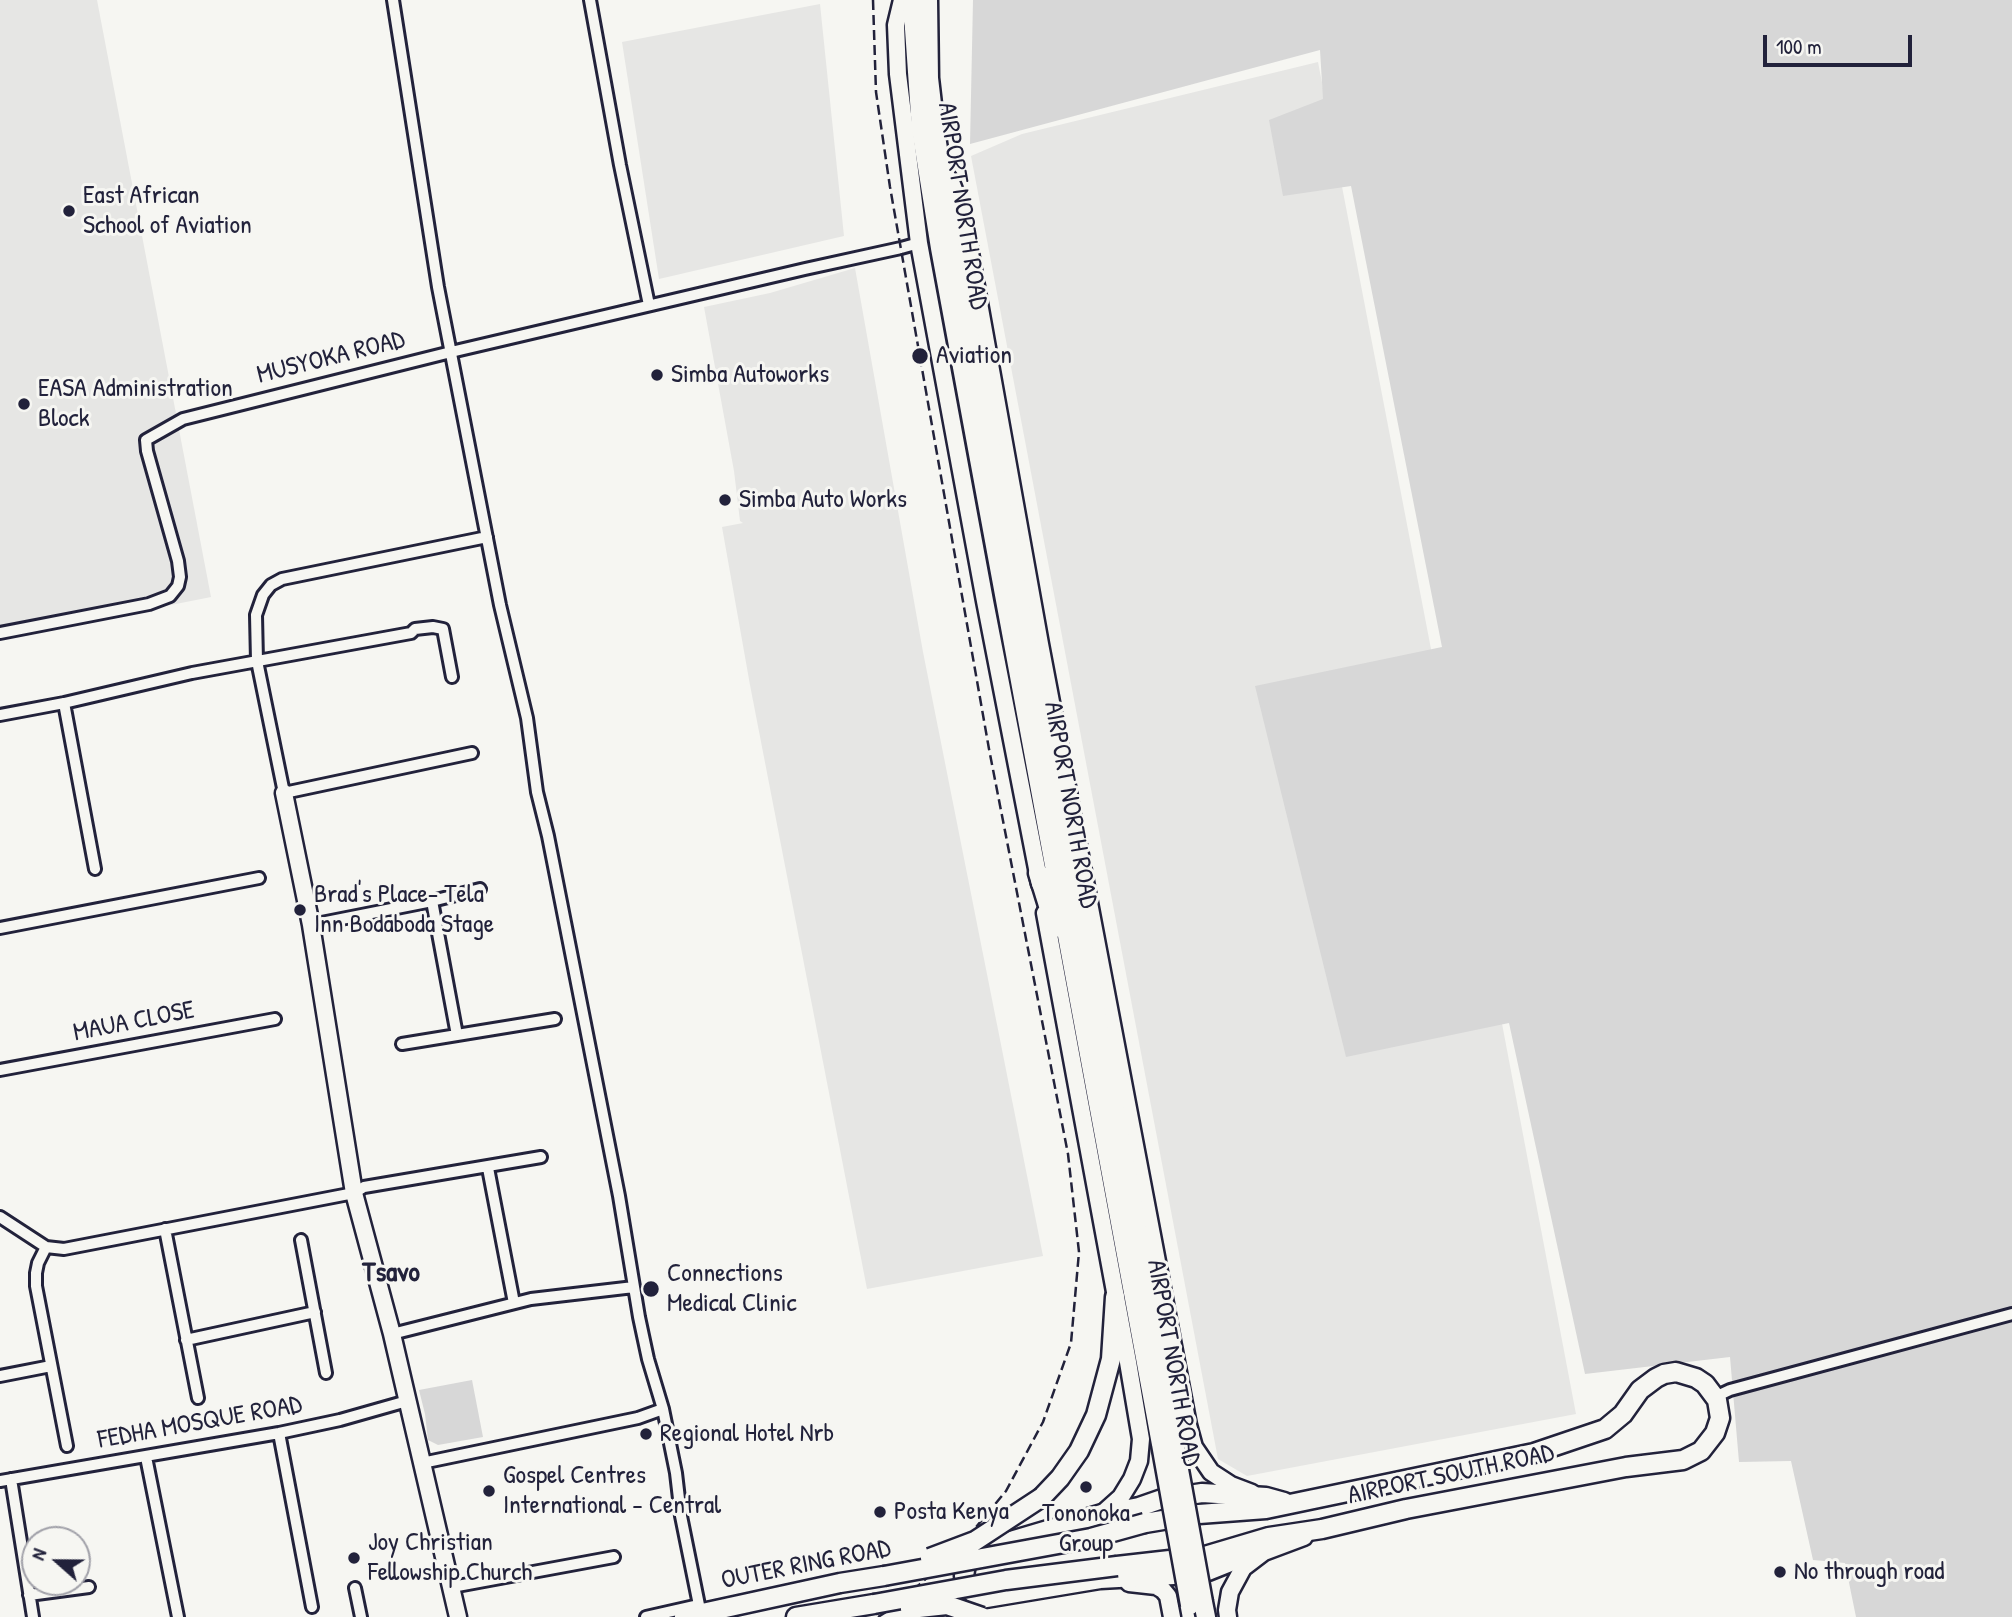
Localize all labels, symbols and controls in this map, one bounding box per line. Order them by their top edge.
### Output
scale bar [1767,21,1916,65]
text: 100 m [1776,32,1822,61]
street label: AIRPORT NORTH ROAD [930,100,994,312]
place label: East African School of Aviation [83,180,252,242]
marker: East African School of Aviation [61,203,77,219]
street label: MUSYOKA ROAD [254,325,408,391]
place label: Aviation [936,340,1012,372]
marker: Aviation [910,346,930,366]
place label: Simba Autoworks [671,359,829,391]
marker: Simba Autoworks [649,367,665,383]
place label: EASA Administration Block [38,373,233,434]
marker: EASA Administration Block [16,396,32,412]
place label: Simba Auto Works [739,484,907,516]
marker: Simba Auto Works [717,492,733,508]
street label: AIRPORT NORTH ROAD [1036,699,1104,911]
place label: Brad's Place- Tela Inn Bodaboda Stage [314,879,494,940]
marker: Brad's Place- Tela Inn Bodaboda Stage [292,902,308,918]
street label: MAUA CLOSE [71,995,197,1049]
district label: Tsavo [362,1257,420,1291]
street label: AIRPORT NORTH ROAD [1139,1257,1207,1469]
place label: Connections Medical Clinic [667,1258,797,1320]
marker: Connections Medical Clinic [641,1279,661,1299]
street label: FEDHA MOSQUE ROAD [96,1390,304,1456]
place label: Regional Hotel Nrb [660,1418,834,1450]
marker: Regional Hotel Nrb [638,1426,654,1442]
street label: AIRPORT SOUTH ROAD [1345,1438,1557,1512]
place label: Gospel Centres International - Central [503,1460,721,1522]
marker: Tononoka Group [1078,1479,1094,1495]
marker: Gospel Centres International - Central [481,1483,497,1499]
place label: Posta Kenya [894,1496,1009,1528]
place label: Tononoka Group [1042,1498,1130,1560]
marker: Posta Kenya [872,1504,888,1520]
north arrow [21,1526,91,1596]
place label: Joy Christian Fellowship Church [368,1527,532,1588]
street label: OUTER RING ROAD [719,1533,893,1597]
text: N [24,1545,52,1564]
marker: Joy Christian Fellowship Church [346,1550,362,1566]
place label: No through road [1794,1556,1944,1588]
marker: No through road [1772,1564,1788,1580]

